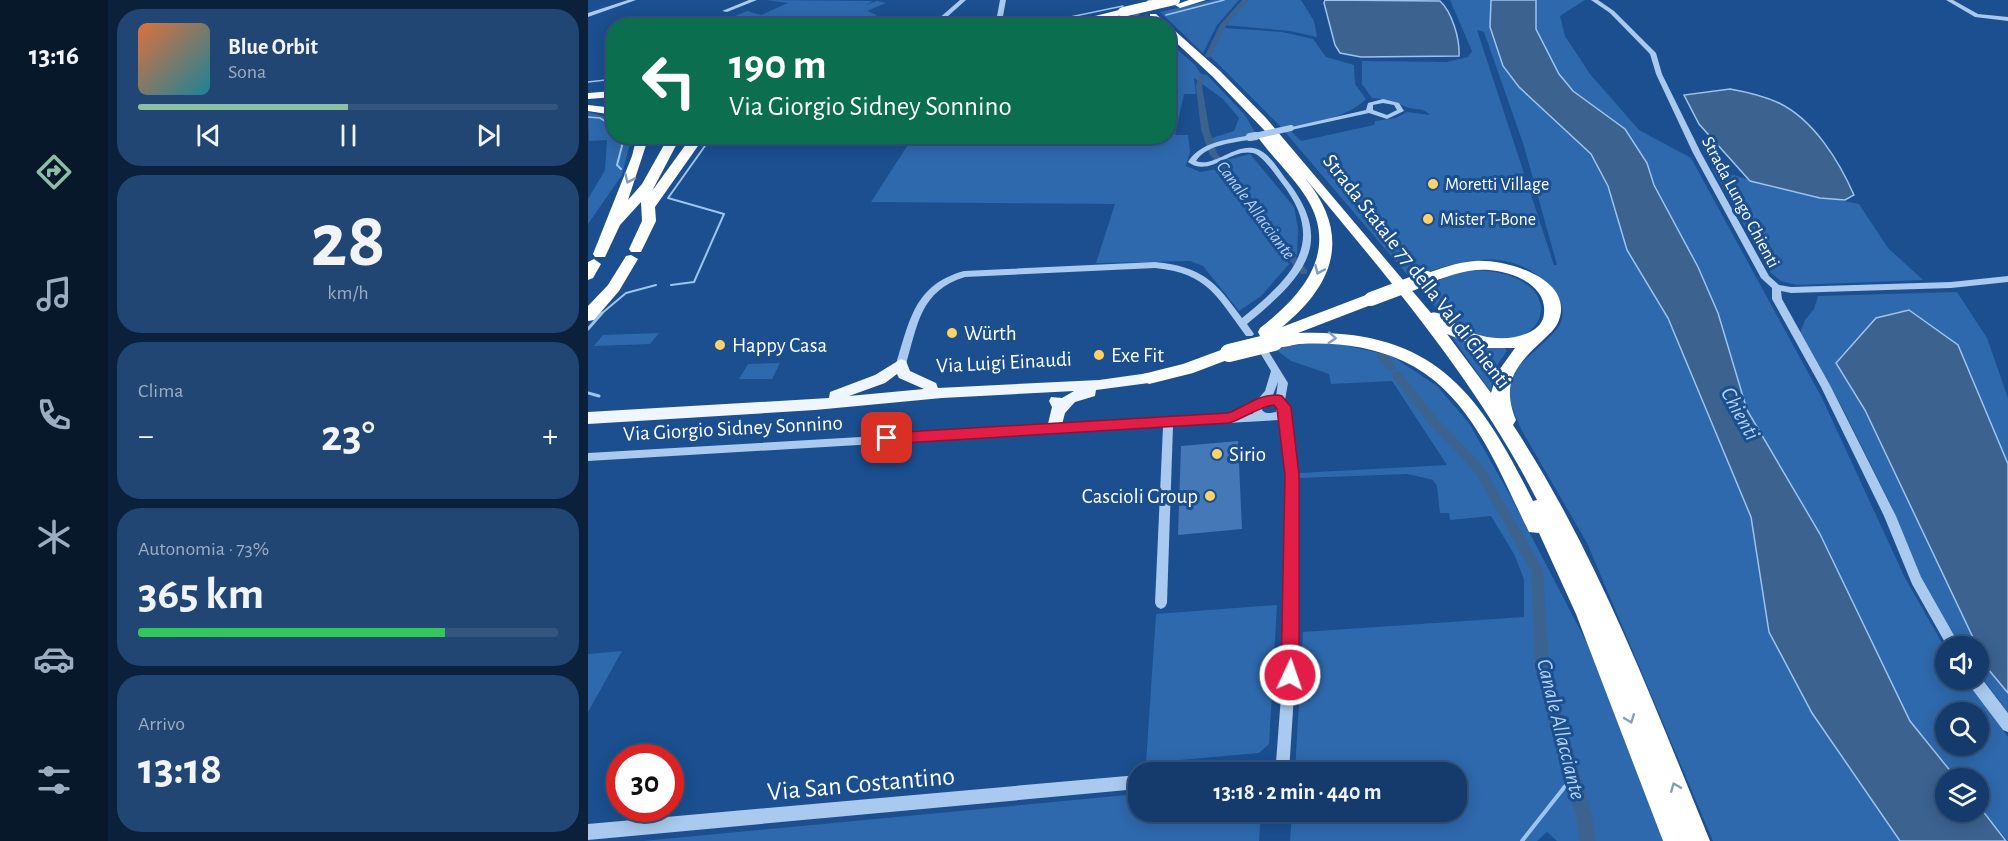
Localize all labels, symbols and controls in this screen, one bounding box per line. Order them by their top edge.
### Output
text: Blue Orbit [228,36,318,58]
text: 13:16 [29,42,79,69]
icon: left [630,42,708,120]
text: 190 m [729,44,827,86]
text: Sona [228,62,266,82]
text: Via Giorgio Sidney Sonnino [729,93,1012,120]
icon: previous [192,119,225,152]
icon: pause [332,119,365,152]
icon: next [472,119,505,152]
street label: Strada Lungo Chienti [1698,134,1782,271]
street label: Strada Statale 77 della Val di Chienti [1319,150,1514,392]
icon: directions [33,151,75,193]
water label: Canale Allacciante [1213,158,1298,263]
one-way arrow [625,173,637,184]
place label: Moretti Village [1445,176,1549,194]
marker: Moretti Village [1426,177,1440,191]
text: 28 [310,203,386,281]
place label: Mister T-Bone [1440,211,1536,229]
marker: Mister T-Bone [1421,212,1435,226]
one-way arrow [1314,264,1326,275]
icon: music [33,273,75,315]
text: km/h [327,283,369,303]
place label: Würth [964,323,1017,344]
marker: Würth [945,326,959,340]
one-way arrow [1327,331,1336,344]
place label: Happy Casa [732,335,828,356]
marker: Happy Casa [713,338,727,352]
place label: Exe Fit [1111,345,1164,366]
street label: Via Luigi Einaudi [936,348,1072,377]
marker: Exe Fit [1092,348,1106,362]
text: Clima [138,381,183,401]
water label: Chienti [1717,383,1764,444]
icon: phone [33,394,75,436]
street label: Via Giorgio Sidney Sonnino [623,412,843,445]
pin [861,412,912,463]
text: 23° [321,414,375,459]
text: − [138,420,154,453]
text: + [542,420,558,453]
icon: arrive [870,421,903,454]
place label: Sirio [1229,444,1266,465]
marker: Sirio [1210,447,1224,461]
place label: Cascioli Group [1082,486,1198,507]
marker: Cascioli Group [1203,489,1217,503]
icon: climate [33,516,75,558]
text: Autonomia · 73% [138,539,269,559]
text: 365 km [138,572,264,617]
map controls [1935,636,1989,822]
button: sound [1935,636,1989,690]
icon: car [33,638,75,680]
position arrow [1258,643,1322,707]
water label: Canale Allacciante [1533,657,1589,802]
button: search [1935,702,1989,756]
text: Arrivo [138,714,185,734]
one-way arrow [1622,714,1635,724]
speed limit sign: 30 [606,744,684,822]
text: 13:18 [138,747,222,792]
icon: filters [33,759,75,801]
street label: Via San Costantino [766,763,956,805]
button: layers [1935,768,1989,822]
text: 13:18 · 2 min · 440 m [1213,781,1382,803]
one-way arrow [1670,782,1682,793]

